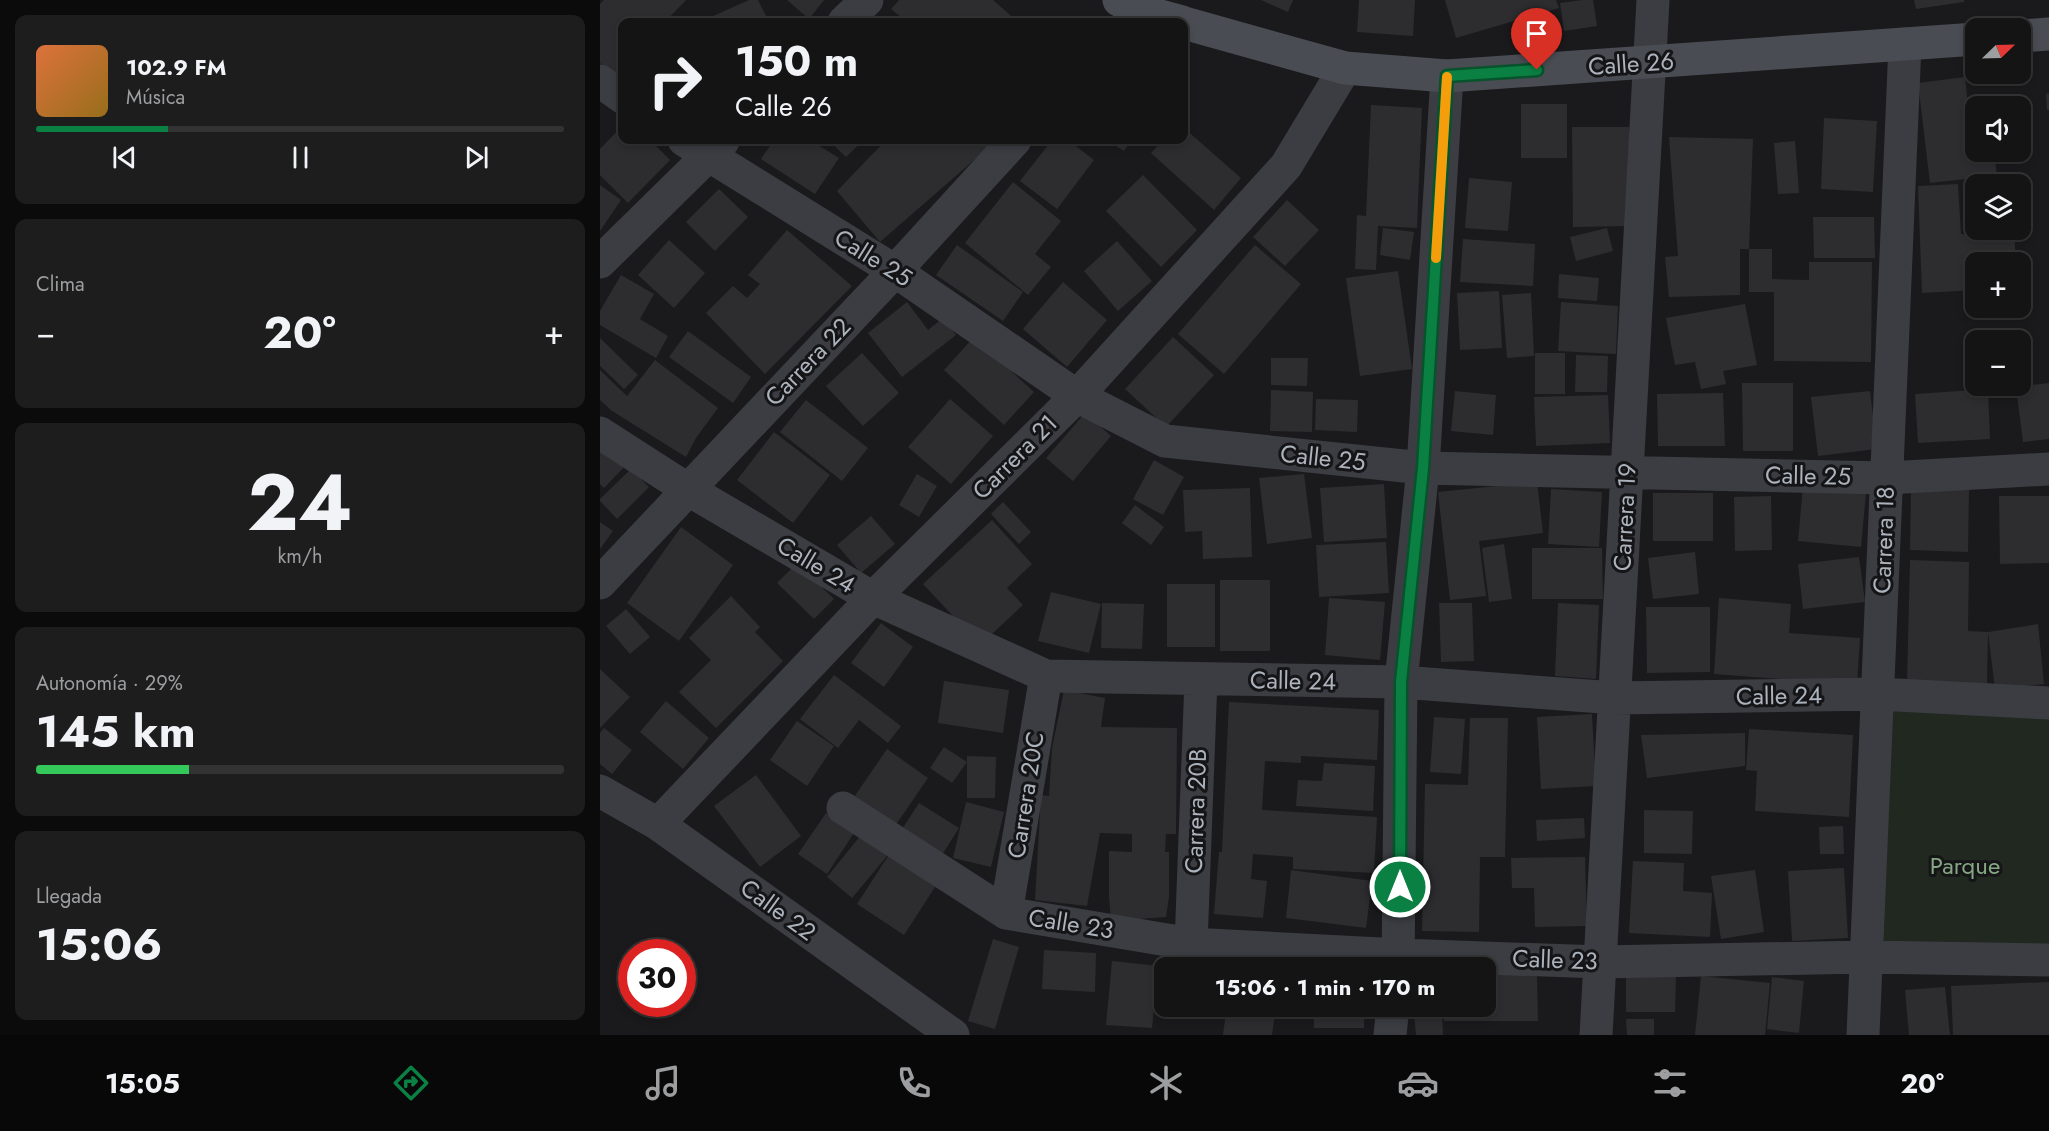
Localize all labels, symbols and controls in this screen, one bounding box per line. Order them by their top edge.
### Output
pin [1511,8,1562,70]
icon: arrive [1520,17,1553,50]
north arrow [1965,18,2031,84]
map controls [1965,18,2031,396]
text: 150 m [735,31,858,92]
icon: right [636,42,714,120]
street label: Calle 26 [1587,43,1675,84]
text: 102.9 FM [126,51,226,83]
text: Música [126,83,185,112]
text: Calle 26 [735,87,832,126]
button: sound [1965,96,2031,162]
icon: previous [108,141,141,174]
icon: pause [284,141,317,174]
icon: next [460,141,493,174]
button: layers [1965,174,2031,240]
street label: Calle 25 [828,220,919,295]
button: + [1965,252,2031,318]
text: Clima [36,270,85,299]
text: 20° [263,300,336,365]
text: − [36,309,55,356]
text: + [544,309,564,356]
street label: Carrera 22 [757,310,859,414]
button: − [1965,330,2031,396]
street label: Carrera 21 [964,406,1065,507]
street label: Calle 25 [1279,436,1368,479]
text: 24 [247,447,353,559]
street label: Calle 25 [1765,457,1851,494]
street label: Carrera 19 [1604,462,1645,572]
street label: Carrera 18 [1864,486,1903,594]
street label: Calle 24 [770,527,862,602]
text: km/h [277,542,323,571]
street label: Calle 24 [1250,662,1336,699]
text: Autonomía · 29% [36,669,183,698]
street label: Calle 24 [1736,677,1822,714]
text: 145 km [36,699,196,764]
street label: Carrera 20C [998,729,1053,861]
street label: Carrera 20B [1176,748,1215,874]
park label: Parque [1930,848,2000,883]
position arrow [1368,855,1432,919]
street label: Calle 22 [733,870,823,949]
text: Llegada [36,882,102,911]
street label: Calle 23 [1026,900,1116,947]
text: 15:06 [36,912,162,977]
speed limit sign: 30 [618,939,696,1017]
street label: Calle 23 [1512,941,1598,978]
text: 15:06 · 1 min · 170 m [1215,971,1435,1003]
icon: directions [390,1062,432,1104]
icon: music [642,1062,684,1104]
icon: phone [893,1062,935,1104]
icon: climate [1145,1062,1187,1104]
icon: car [1397,1062,1439,1104]
icon: filters [1649,1062,1691,1104]
text: 15:05 [105,1064,180,1103]
text: 20° [1900,1064,1944,1103]

